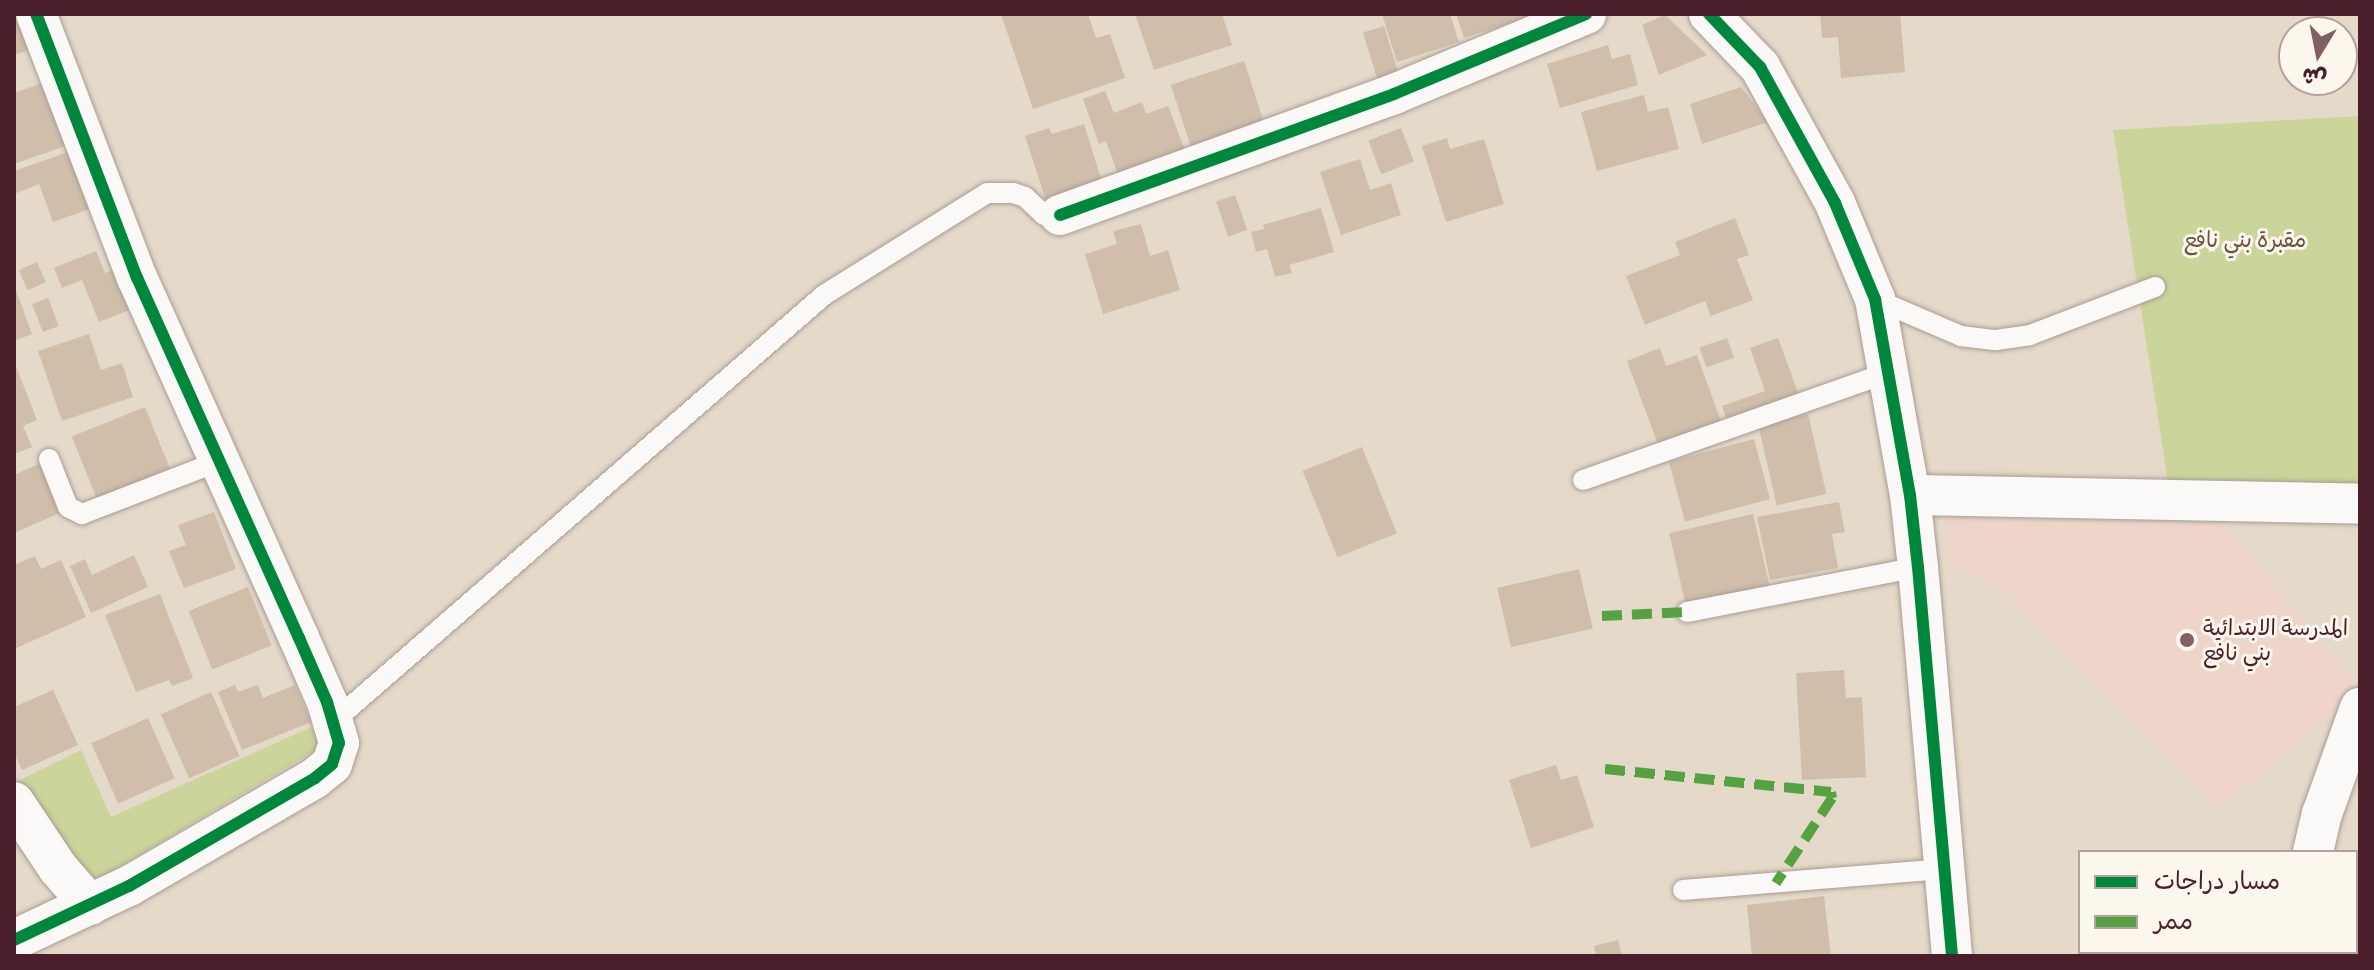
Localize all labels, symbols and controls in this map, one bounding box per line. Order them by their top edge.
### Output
north arrow [2278,16,2358,96]
text: ش [2300,62,2329,94]
park label: مقبرة بني نافع [2184,227,2306,253]
place label: المدرسة الابتدائية بني نافع [2203,614,2348,666]
marker: المدرسة الابتدائية بني نافع [2178,631,2196,649]
legend [2078,850,2358,954]
text: مسار دراجات [2154,865,2280,895]
text: ممر [2154,905,2193,935]

